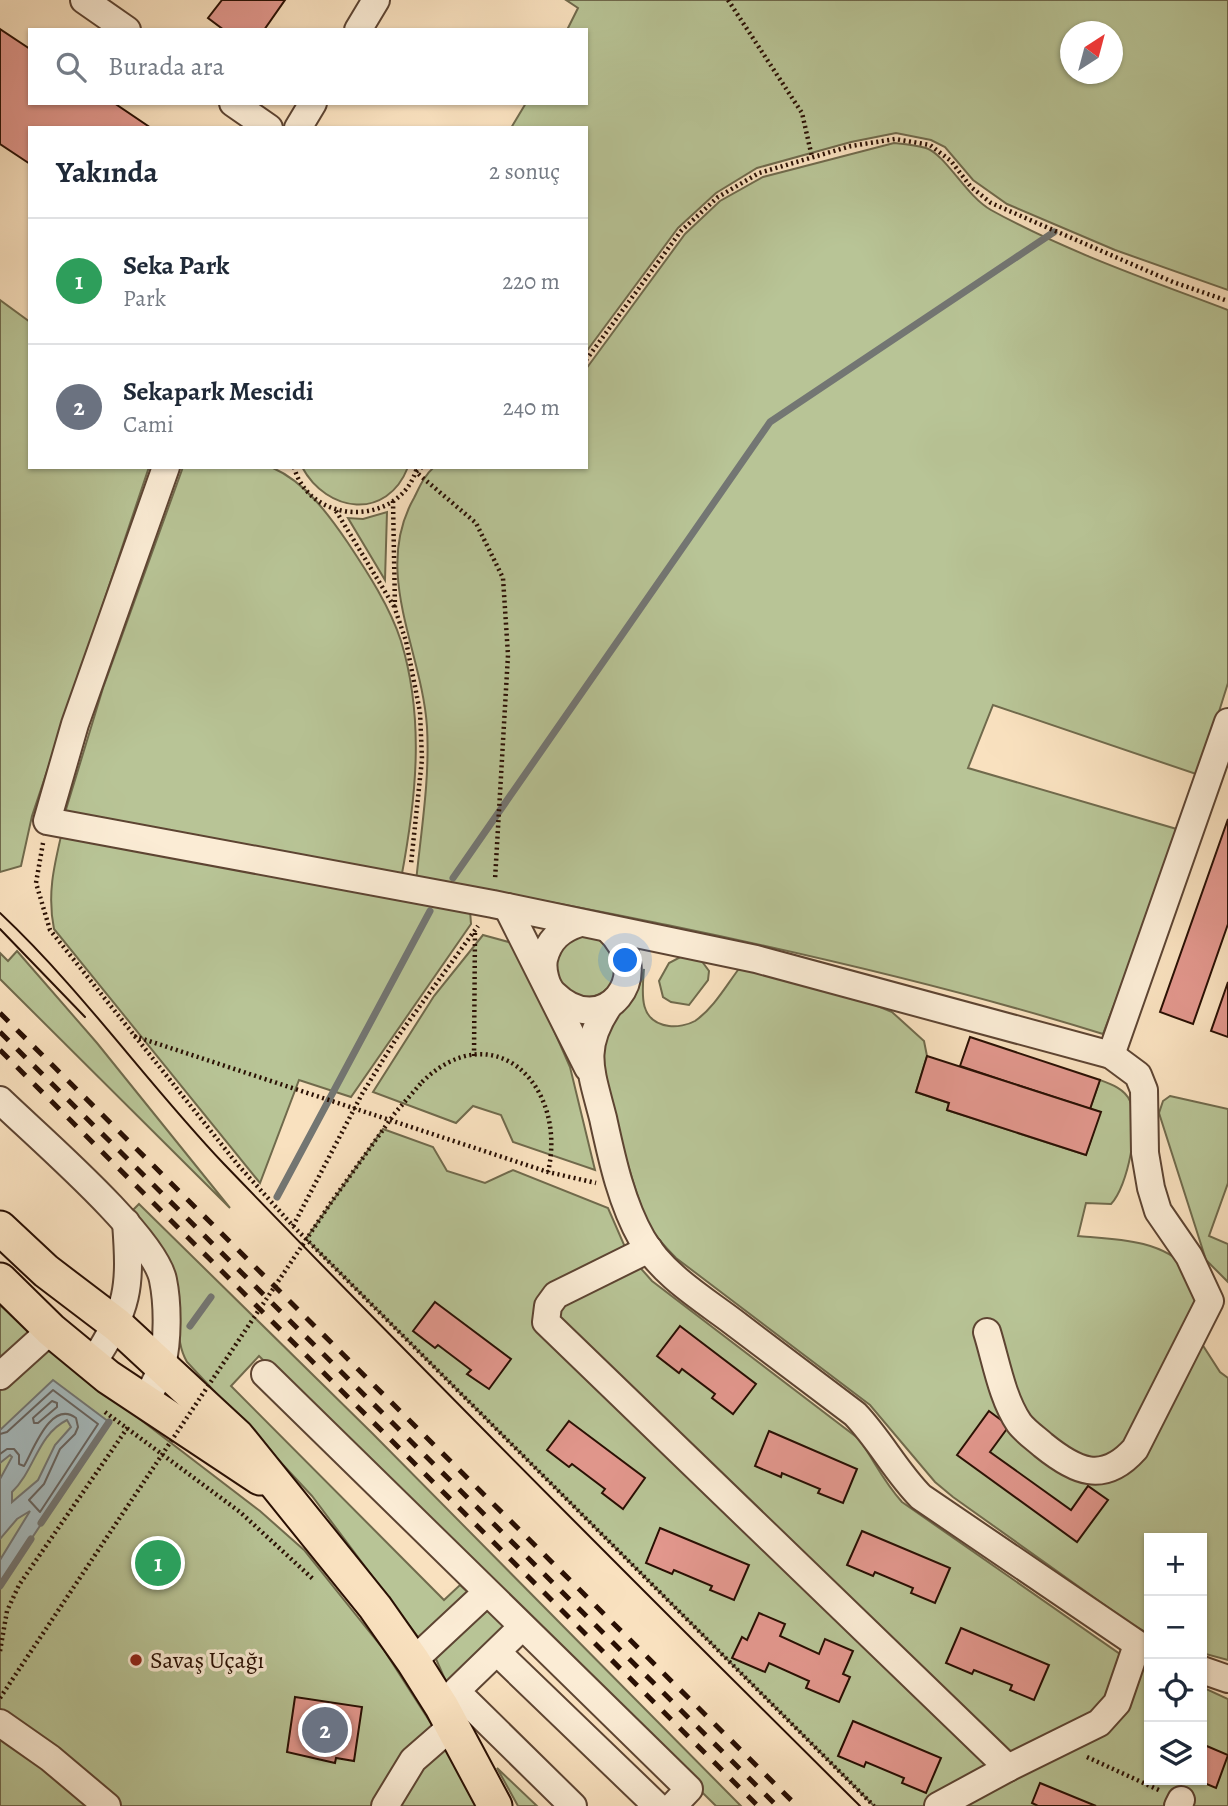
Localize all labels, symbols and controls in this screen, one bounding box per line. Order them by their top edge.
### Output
north arrow [1060,21,1123,84]
search box [28,28,588,105]
icon: search [52,48,90,86]
text: Burada ara [108,49,225,84]
text: Yakında [56,152,158,192]
text: 2 sonuç [489,156,560,187]
text: Seka Park [123,248,230,283]
text: 1 [75,266,83,297]
text: 220 m [502,266,560,297]
text: Park [123,283,166,314]
text: Sekapark Mescidi [123,374,313,409]
text: 2 [73,392,85,423]
text: 240 m [503,392,560,423]
text: Cami [123,409,174,440]
your location [608,943,642,977]
map controls [1144,1533,1207,1785]
button: + [1144,1533,1207,1596]
pin: 1 [135,1537,181,1589]
button: − [1144,1596,1207,1659]
place label: Savaş Uçağı [150,1644,264,1676]
marker: Savaş Uçağı [128,1652,144,1668]
button: locate [1144,1659,1207,1722]
pin: 2 [302,1704,348,1756]
button: layers [1144,1722,1207,1785]

